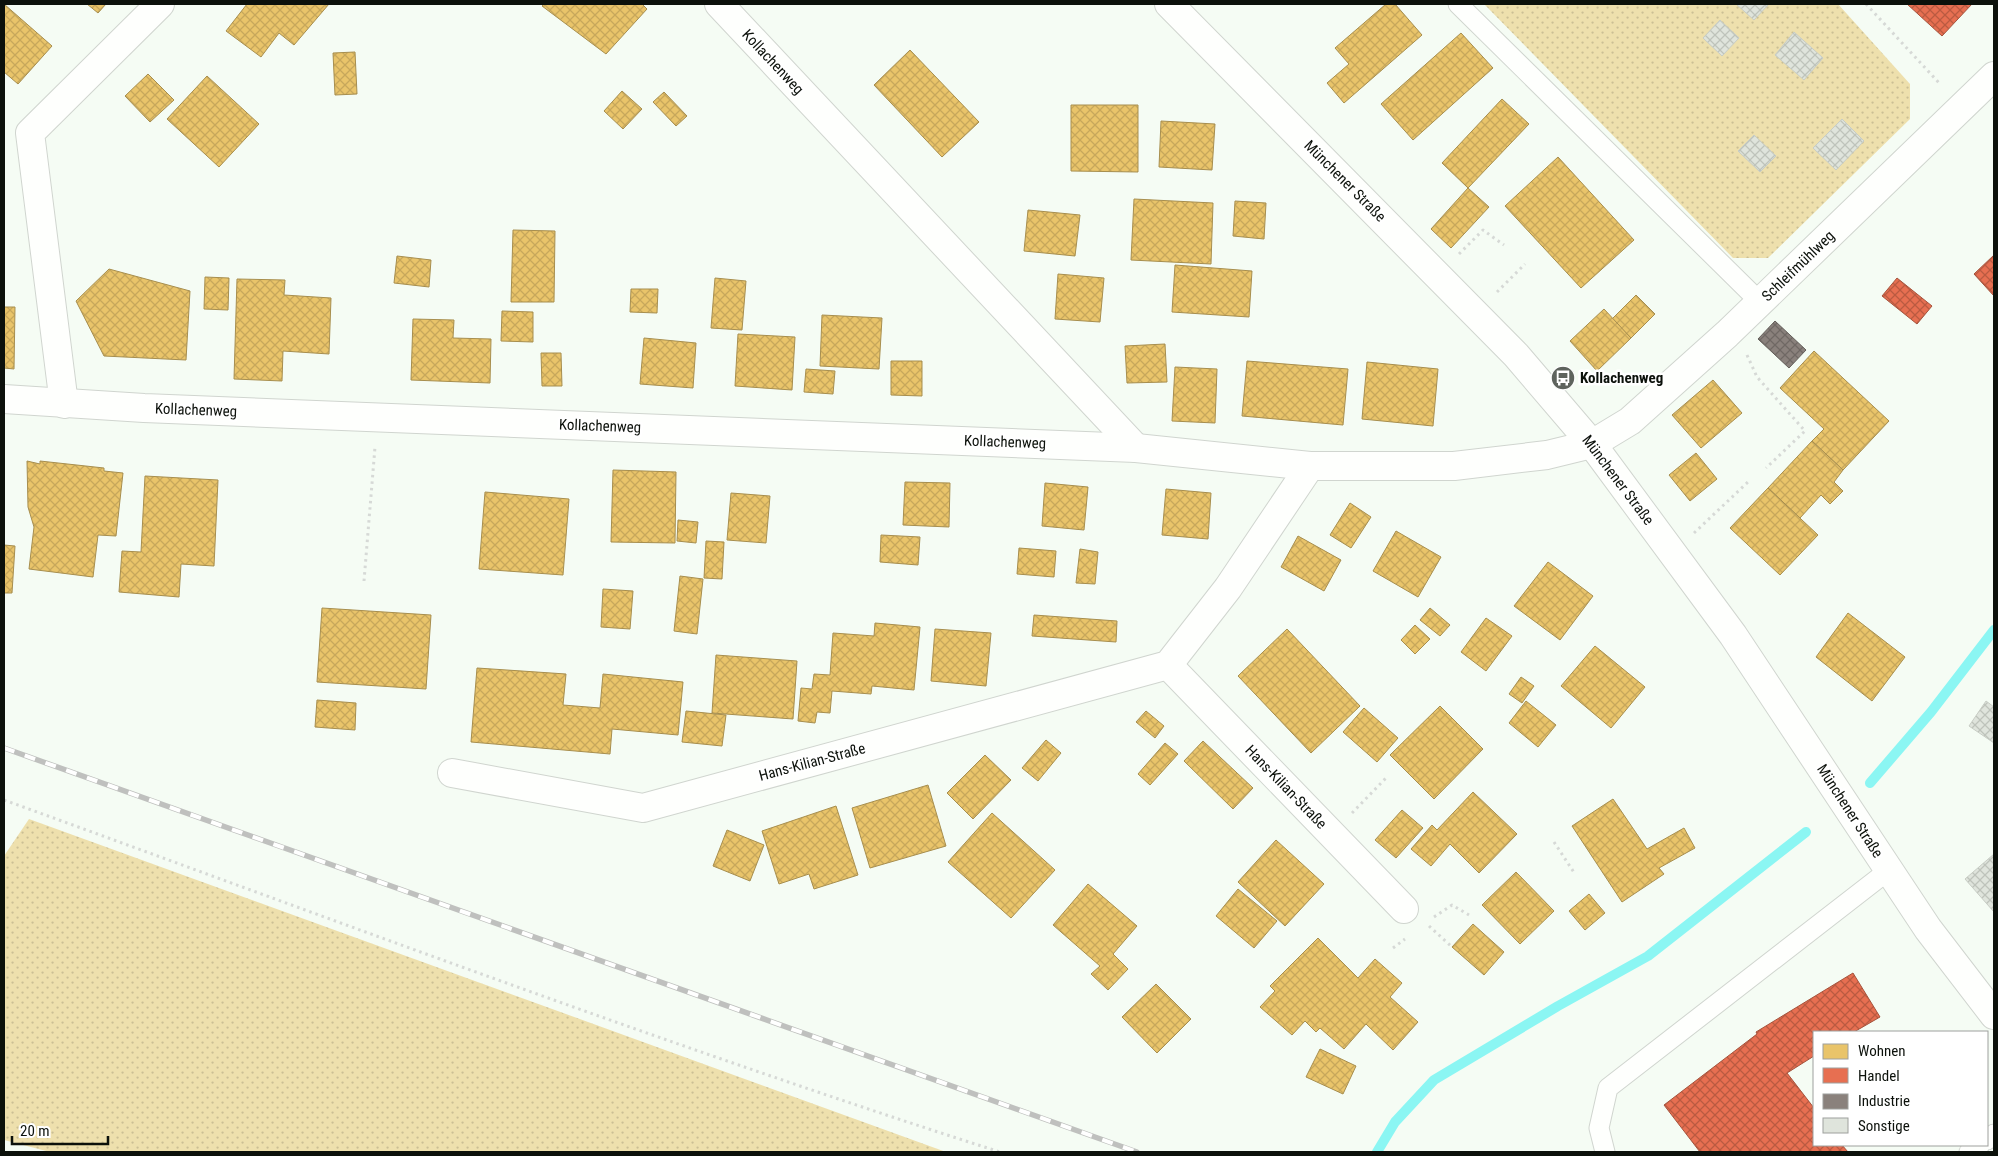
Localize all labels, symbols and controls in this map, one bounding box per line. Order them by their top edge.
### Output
street label: Kollachenweg [738,26,808,98]
street label: Münchener Straße [1300,136,1390,226]
street label: Schleifmühlweg [1758,227,1838,305]
bus stop icon: Kollachenweg [1550,365,1576,391]
place label: Kollachenweg [1580,369,1663,387]
street label: Kollachenweg [155,400,237,420]
street label: Kollachenweg [559,416,641,436]
street label: Münchener Straße [1578,431,1658,529]
street label: Kollachenweg [964,432,1046,452]
street label: Hans-Kilian-Straße [757,739,867,785]
street label: Hans-Kilian-Straße [1241,741,1331,833]
street label: Münchener Straße [1813,761,1887,861]
legend [1813,1031,1988,1146]
text: Wohnen [1858,1042,1906,1060]
text: Handel [1858,1067,1900,1085]
text: Industrie [1858,1092,1910,1110]
scale bar [12,1114,109,1146]
text: Sonstige [1858,1117,1910,1135]
text: 20 m [20,1122,50,1140]

